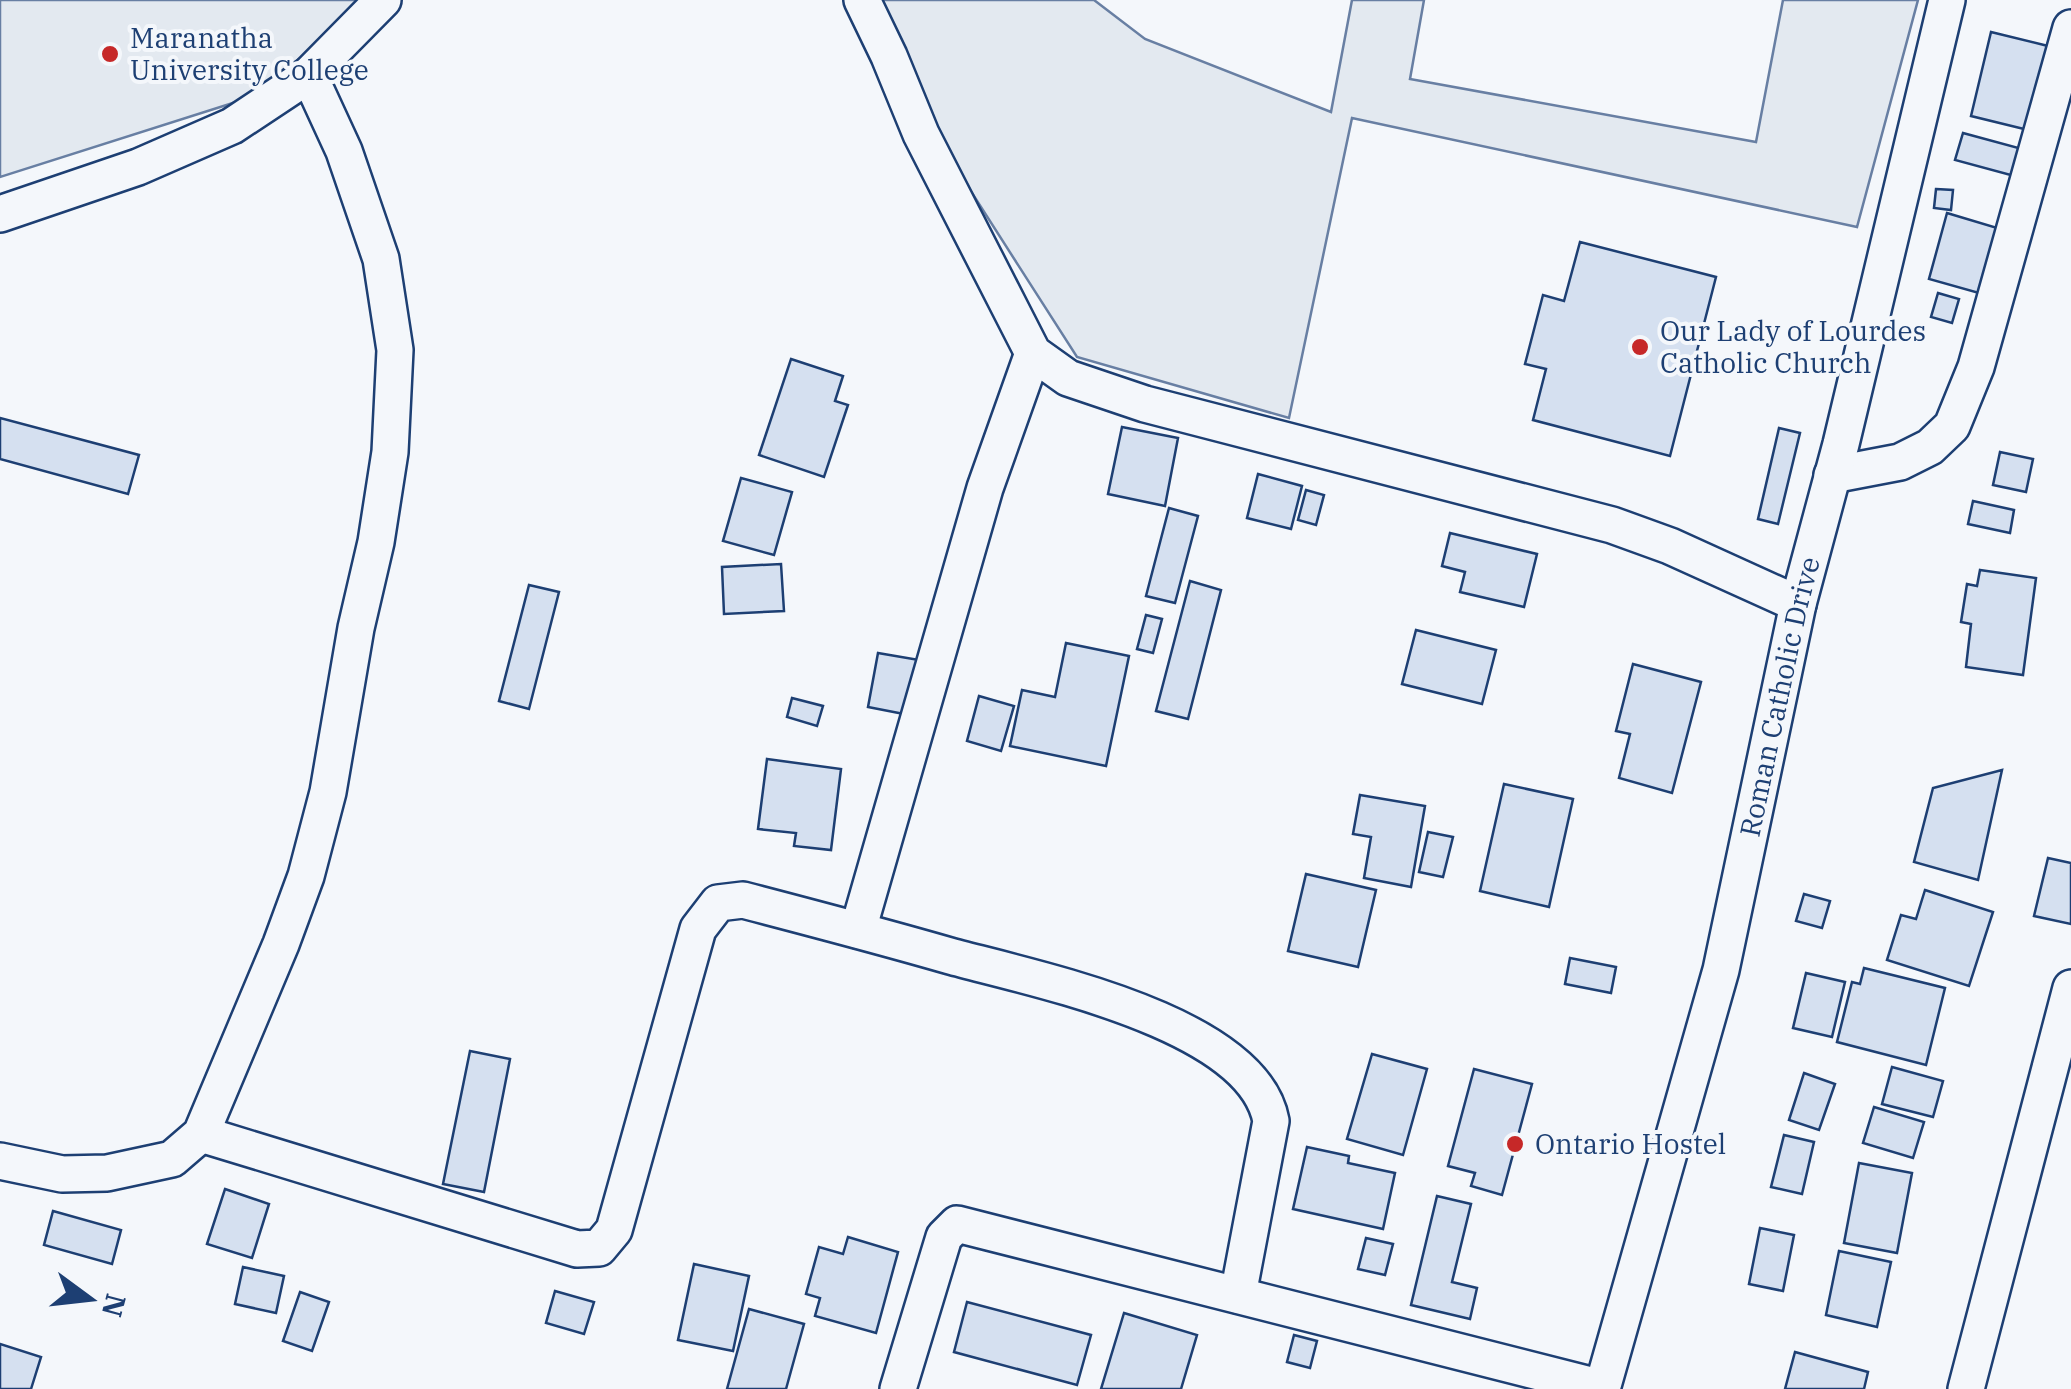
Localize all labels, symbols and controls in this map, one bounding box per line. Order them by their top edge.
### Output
place label: Maranatha University College [130,19,369,88]
marker: Maranatha University College [99,43,121,65]
place label: Our Lady of Lourdes Catholic Church [1660,312,1926,381]
marker: Our Lady of Lourdes Catholic Church [1629,336,1651,358]
street label: Roman Catholic Drive [1731,553,1828,840]
place label: Ontario Hostel [1535,1125,1726,1162]
marker: Ontario Hostel [1504,1133,1526,1155]
north arrow [40,1249,140,1349]
text: N [94,1290,135,1321]

